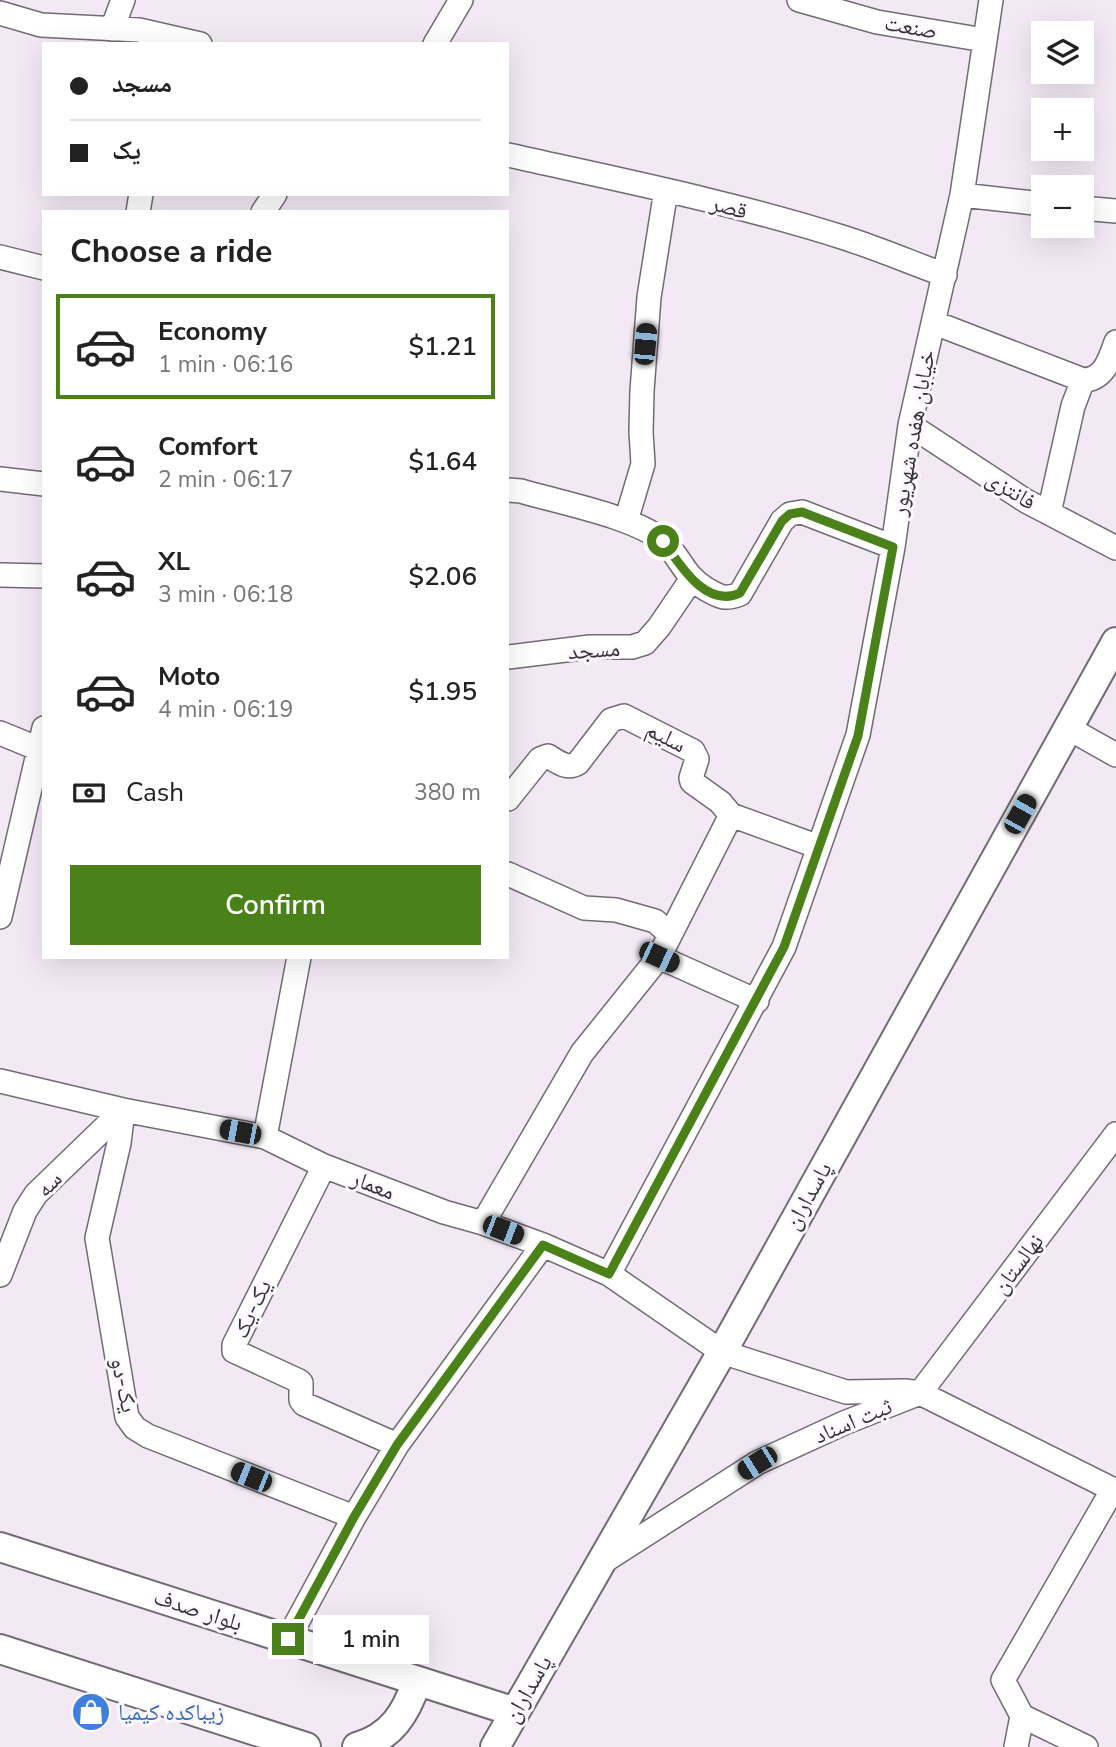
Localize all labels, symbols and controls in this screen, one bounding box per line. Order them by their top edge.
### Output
street label: صنعت [882,7,940,47]
map controls [1031,21,1094,238]
button: layers [1031,21,1094,84]
text: مسجد [112,66,172,101]
button: + [1031,98,1094,161]
text: یک [112,133,141,168]
button: − [1031,175,1094,238]
street label: قصر [706,187,751,227]
text: Choose a ride [70,230,272,273]
text: Economy [158,314,267,349]
icon: car [74,315,137,378]
car [633,322,658,366]
text: $1.21 [408,329,477,364]
street label: خیابان هفده شهریور [883,348,943,519]
text: 1 min · 06:16 [158,349,293,380]
text: Comfort [158,429,258,464]
icon: car [74,430,137,493]
text: $1.64 [408,444,477,479]
street label: فانتزی [980,463,1042,517]
text: 2 min · 06:17 [158,464,293,495]
route start [647,525,679,557]
text: XL [158,544,190,579]
icon: car [74,545,137,608]
text: $2.06 [408,559,477,594]
text: 3 min · 06:18 [158,579,293,610]
street label: مسجد [567,633,621,667]
text: Moto [158,659,220,694]
icon: car [74,660,137,723]
text: $1.95 [408,674,477,709]
text: 4 min · 06:19 [158,694,293,725]
street label: سلیم [641,714,691,760]
icon: cash [70,774,108,812]
text: Cash [126,775,184,810]
text: 380 m [414,777,481,808]
car [1001,791,1040,837]
button: Confirm [70,865,481,945]
car [636,939,683,975]
car [218,1118,263,1146]
street label: پاسداران [777,1157,839,1235]
street label: معمار [346,1162,399,1207]
street label: سه [29,1164,69,1204]
car [480,1213,527,1247]
street label: نهالستان [985,1227,1051,1301]
street label: یک-یک [225,1275,279,1343]
street label: یک-دو [103,1354,145,1416]
street label: ثبت اسناد [809,1391,897,1451]
car [734,1443,781,1483]
car [228,1459,275,1495]
street label: بلوار صدف [150,1581,246,1639]
callout: 1 min [312,1614,428,1664]
route end [272,1623,304,1655]
text: 1 min [342,1624,400,1655]
street label: پاسداران [496,1650,560,1728]
shop icon: زیباکده کیمیا [70,1691,112,1733]
place label: زیباکده کیمیا [118,1697,224,1728]

